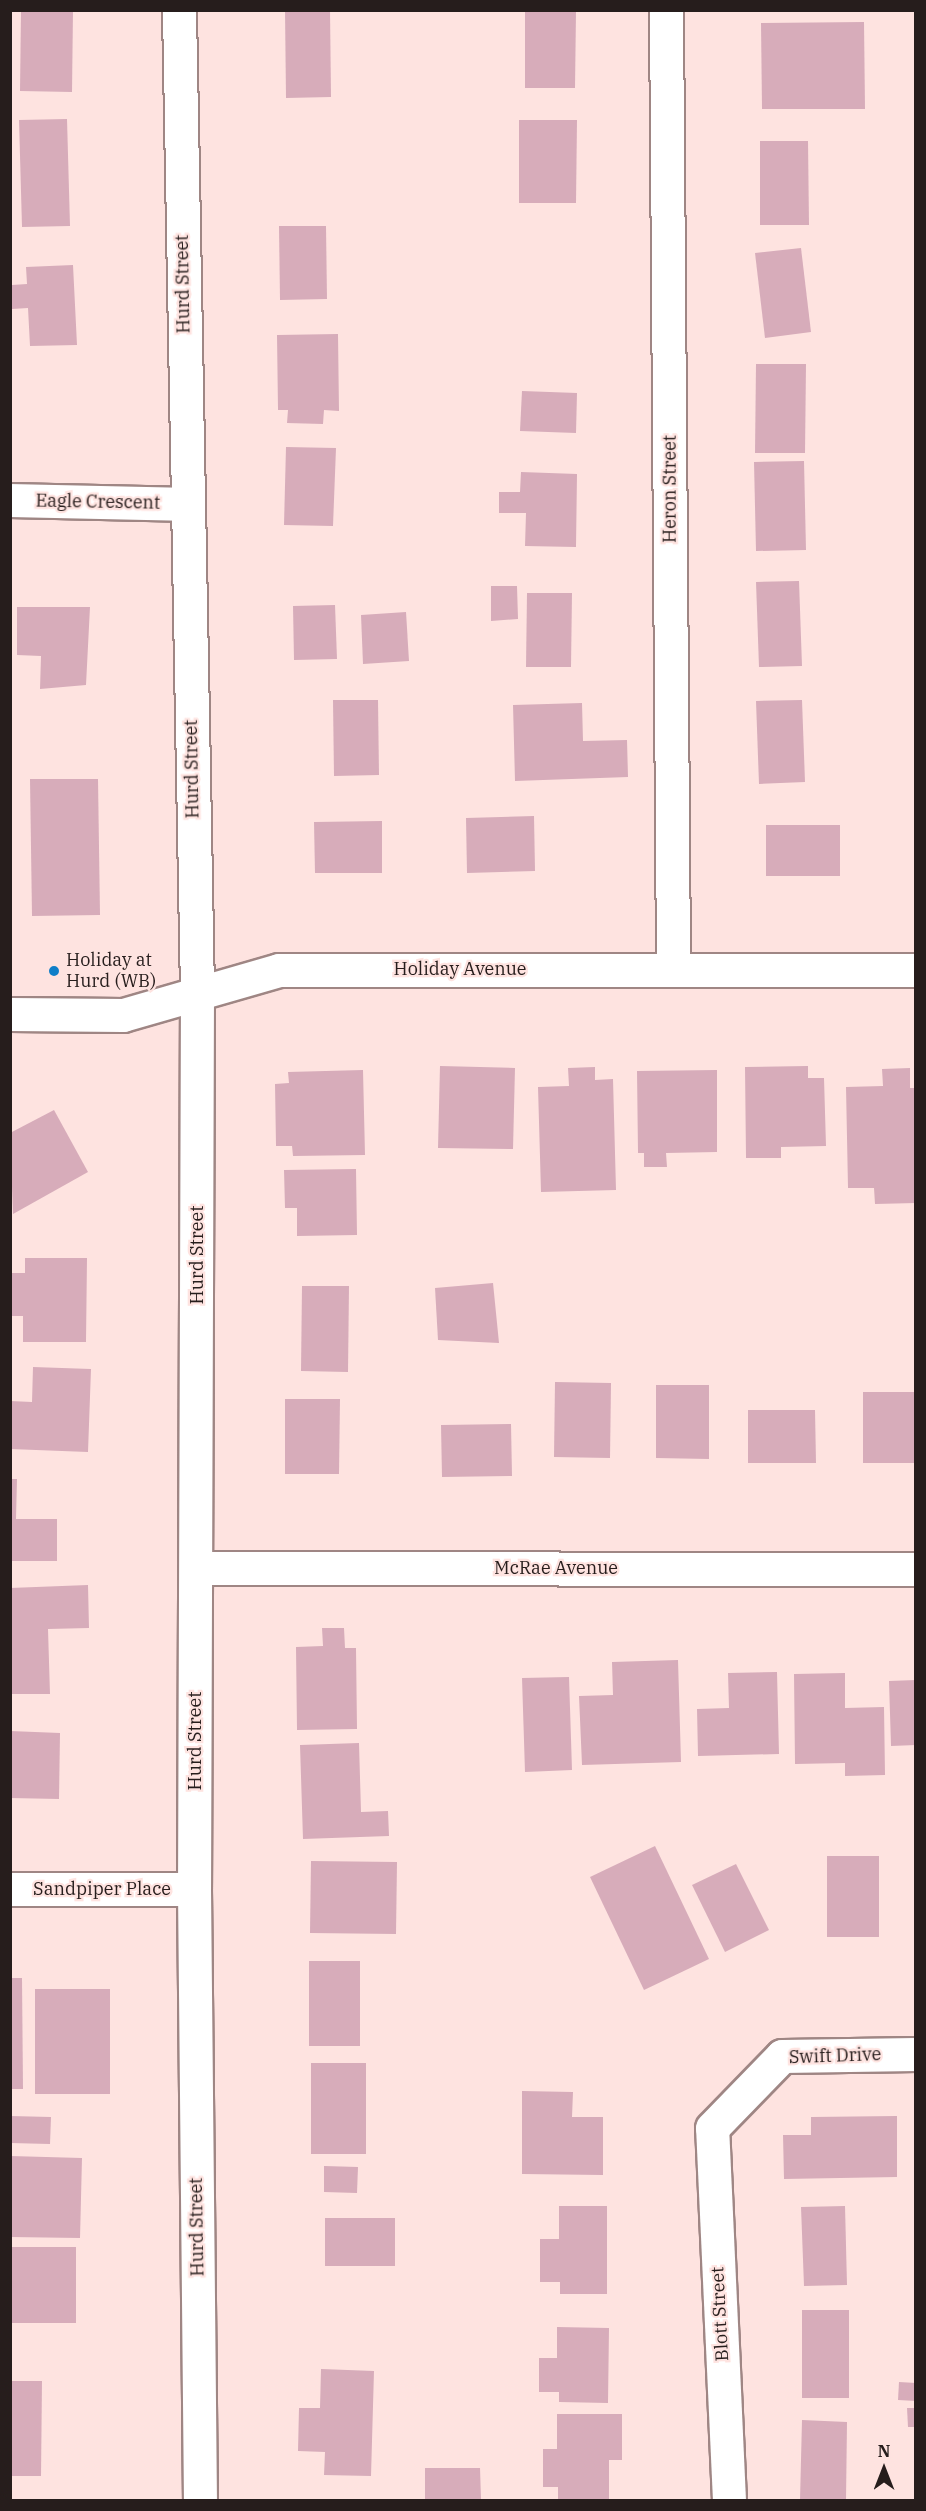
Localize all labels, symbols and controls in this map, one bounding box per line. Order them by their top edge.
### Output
street label: Hurd Street [171,234,195,334]
street label: Heron Street [659,435,681,543]
street label: Eagle Crescent [35,490,161,514]
street label: Hurd Street [180,719,204,819]
place label: Holiday at Hurd (WB) [66,950,156,992]
street label: Holiday Avenue [393,958,527,980]
marker: Holiday at Hurd (WB) [47,964,61,978]
street label: Hurd Street [186,1206,208,1304]
street label: McRae Avenue [494,1557,618,1579]
street label: Hurd Street [184,1692,206,1790]
street label: Sandpiper Place [33,1878,171,1900]
street label: Swift Drive [788,2044,882,2068]
street label: Hurd Street [185,2177,209,2277]
street label: Blott Street [707,2266,733,2362]
north arrow [854,2439,914,2499]
text: N [878,2441,890,2461]

